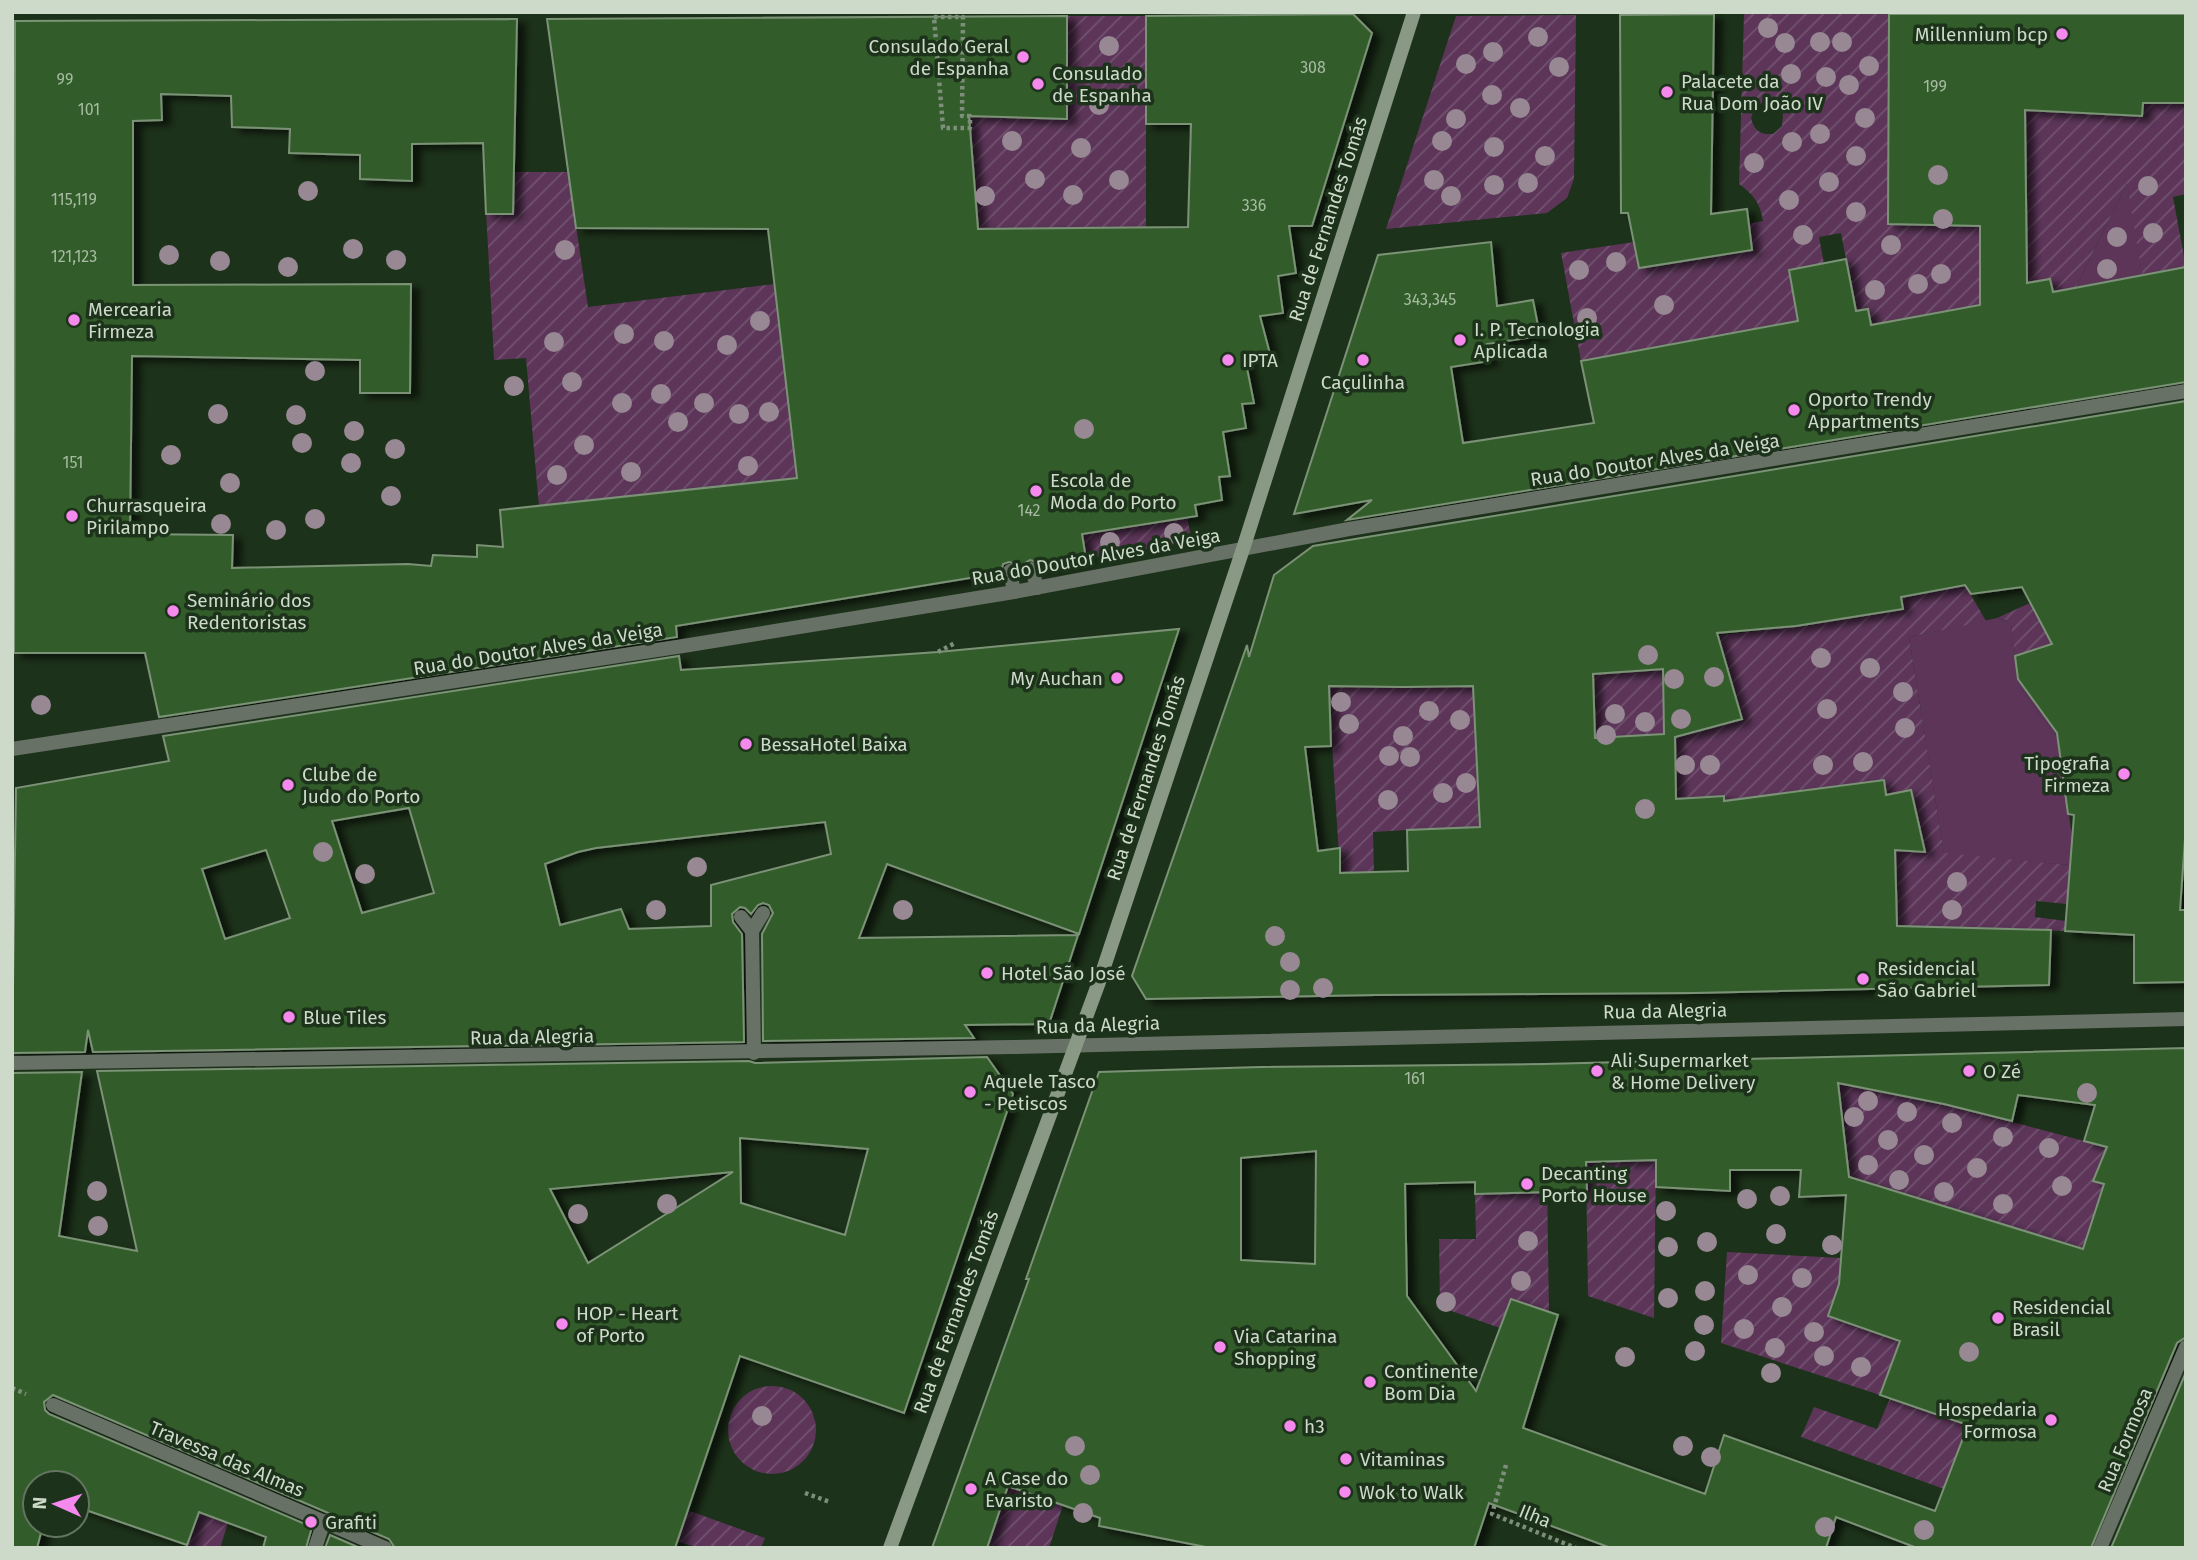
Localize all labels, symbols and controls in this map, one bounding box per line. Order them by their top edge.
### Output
place label: Millennium bcp [1915,23,2048,46]
marker: Millennium bcp [2054,26,2070,42]
place label: Consulado Geral de Espanha [869,35,1009,80]
marker: Consulado Geral de Espanha [1015,49,1031,65]
house number: 308 [1300,58,1326,77]
place label: Consulado de Espanha [1052,62,1152,107]
house number: 99 [57,70,73,89]
place label: Palacete da Rua Dom João IV [1681,70,1823,115]
marker: Consulado de Espanha [1030,76,1046,92]
house number: 199 [1923,77,1947,96]
marker: Palacete da Rua Dom João IV [1659,84,1675,100]
house number: 101 [78,100,100,119]
street label: Rua de Fernandes Tomás [1284,113,1372,325]
house number: 115,119 [51,190,97,209]
house number: 336 [1242,196,1266,215]
house number: 121,123 [51,247,97,266]
house number: 343,345 [1404,290,1456,309]
place label: Mercearia Firmeza [88,298,172,343]
marker: Mercearia Firmeza [66,312,82,328]
place label: I. P. Tecnologia Aplicada [1474,318,1600,363]
marker: I. P. Tecnologia Aplicada [1452,332,1468,348]
place label: IPTA [1242,349,1278,372]
marker: IPTA [1220,352,1236,368]
marker: Caçulinha [1355,352,1371,368]
place label: Caçulinha [1321,371,1405,394]
place label: Oporto Trendy Appartments [1808,388,1932,433]
marker: Oporto Trendy Appartments [1786,402,1802,418]
street label: Rua do Doutor Alves da Veiga [1529,429,1781,491]
house number: 151 [62,453,84,472]
place label: Escola de Moda do Porto [1050,469,1177,514]
marker: Escola de Moda do Porto [1028,483,1044,499]
place label: Churrasqueira Pirilampo [86,494,207,539]
house number: 142 [1017,501,1041,520]
marker: Churrasqueira Pirilampo [64,508,80,524]
street label: Rua do Doutor Alves da Veiga [970,524,1222,590]
place label: Seminário dos Redentoristas [187,589,311,634]
marker: Seminário dos Redentoristas [165,603,181,619]
street label: Rua do Doutor Alves da Veiga [412,618,664,680]
place label: My Auchan [1010,667,1103,690]
marker: My Auchan [1109,670,1125,686]
street label: Rua de Fernandes Tomás [1102,672,1190,884]
place label: BessaHotel Baixa [760,733,908,756]
marker: BessaHotel Baixa [738,736,754,752]
place label: Tipografia Firmeza [2024,752,2110,797]
place label: Clube de Judo do Porto [302,763,420,808]
marker: Tipografia Firmeza [2116,766,2132,782]
marker: Clube de Judo do Porto [280,777,296,793]
place label: Residencial São Gabriel [1877,957,1976,1002]
place label: Hotel São José [1001,962,1126,985]
marker: Hotel São José [979,965,995,981]
marker: Residencial São Gabriel [1855,971,1871,987]
street label: Rua da Alegria [1603,998,1727,1024]
place label: Blue Tiles [303,1006,387,1029]
marker: Blue Tiles [281,1009,297,1025]
street label: Rua da Alegria [1035,1011,1161,1039]
street label: Rua da Alegria [470,1024,594,1050]
place label: Ali Supermarket & Home Delivery [1611,1049,1756,1094]
place label: O Zé [1983,1060,2021,1083]
marker: Ali Supermarket & Home Delivery [1589,1063,1605,1079]
marker: O Zé [1961,1063,1977,1079]
house number: 161 [1404,1069,1426,1088]
place label: Aquele Tasco - Petiscos [984,1070,1096,1115]
marker: Aquele Tasco - Petiscos [962,1084,978,1100]
place label: Decanting Porto House [1541,1162,1647,1207]
marker: Decanting Porto House [1519,1176,1535,1192]
street label: Rua de Fernandes Tomás [909,1207,1004,1417]
place label: Residencial Brasil [2012,1296,2111,1341]
place label: HOP - Heart of Porto [576,1302,679,1347]
marker: Residencial Brasil [1990,1310,2006,1326]
marker: HOP - Heart of Porto [554,1316,570,1332]
place label: Via Catarina Shopping [1234,1325,1337,1370]
marker: Via Catarina Shopping [1212,1339,1228,1355]
place label: Continente Bom Dia [1384,1360,1478,1405]
marker: Continente Bom Dia [1362,1374,1378,1390]
street label: Rua Formosa [2093,1384,2157,1496]
place label: Hospedaria Formosa [1938,1398,2037,1443]
marker: Hospedaria Formosa [2043,1412,2059,1428]
place label: h3 [1304,1415,1325,1438]
street label: Travessa das Almas [146,1416,308,1502]
marker: h3 [1282,1418,1298,1434]
place label: Vitaminas [1360,1448,1445,1471]
marker: Vitaminas [1338,1451,1354,1467]
place label: A Case do Evaristo [985,1467,1068,1512]
north arrow [21,1469,91,1539]
marker: A Case do Evaristo [963,1481,979,1497]
place label: Wok to Walk [1359,1481,1464,1504]
marker: Wok to Walk [1337,1484,1353,1500]
text: N [28,1496,51,1510]
street label: Ilha [1516,1499,1554,1533]
place label: Grafiti [325,1511,377,1534]
marker: Grafiti [303,1514,319,1530]

